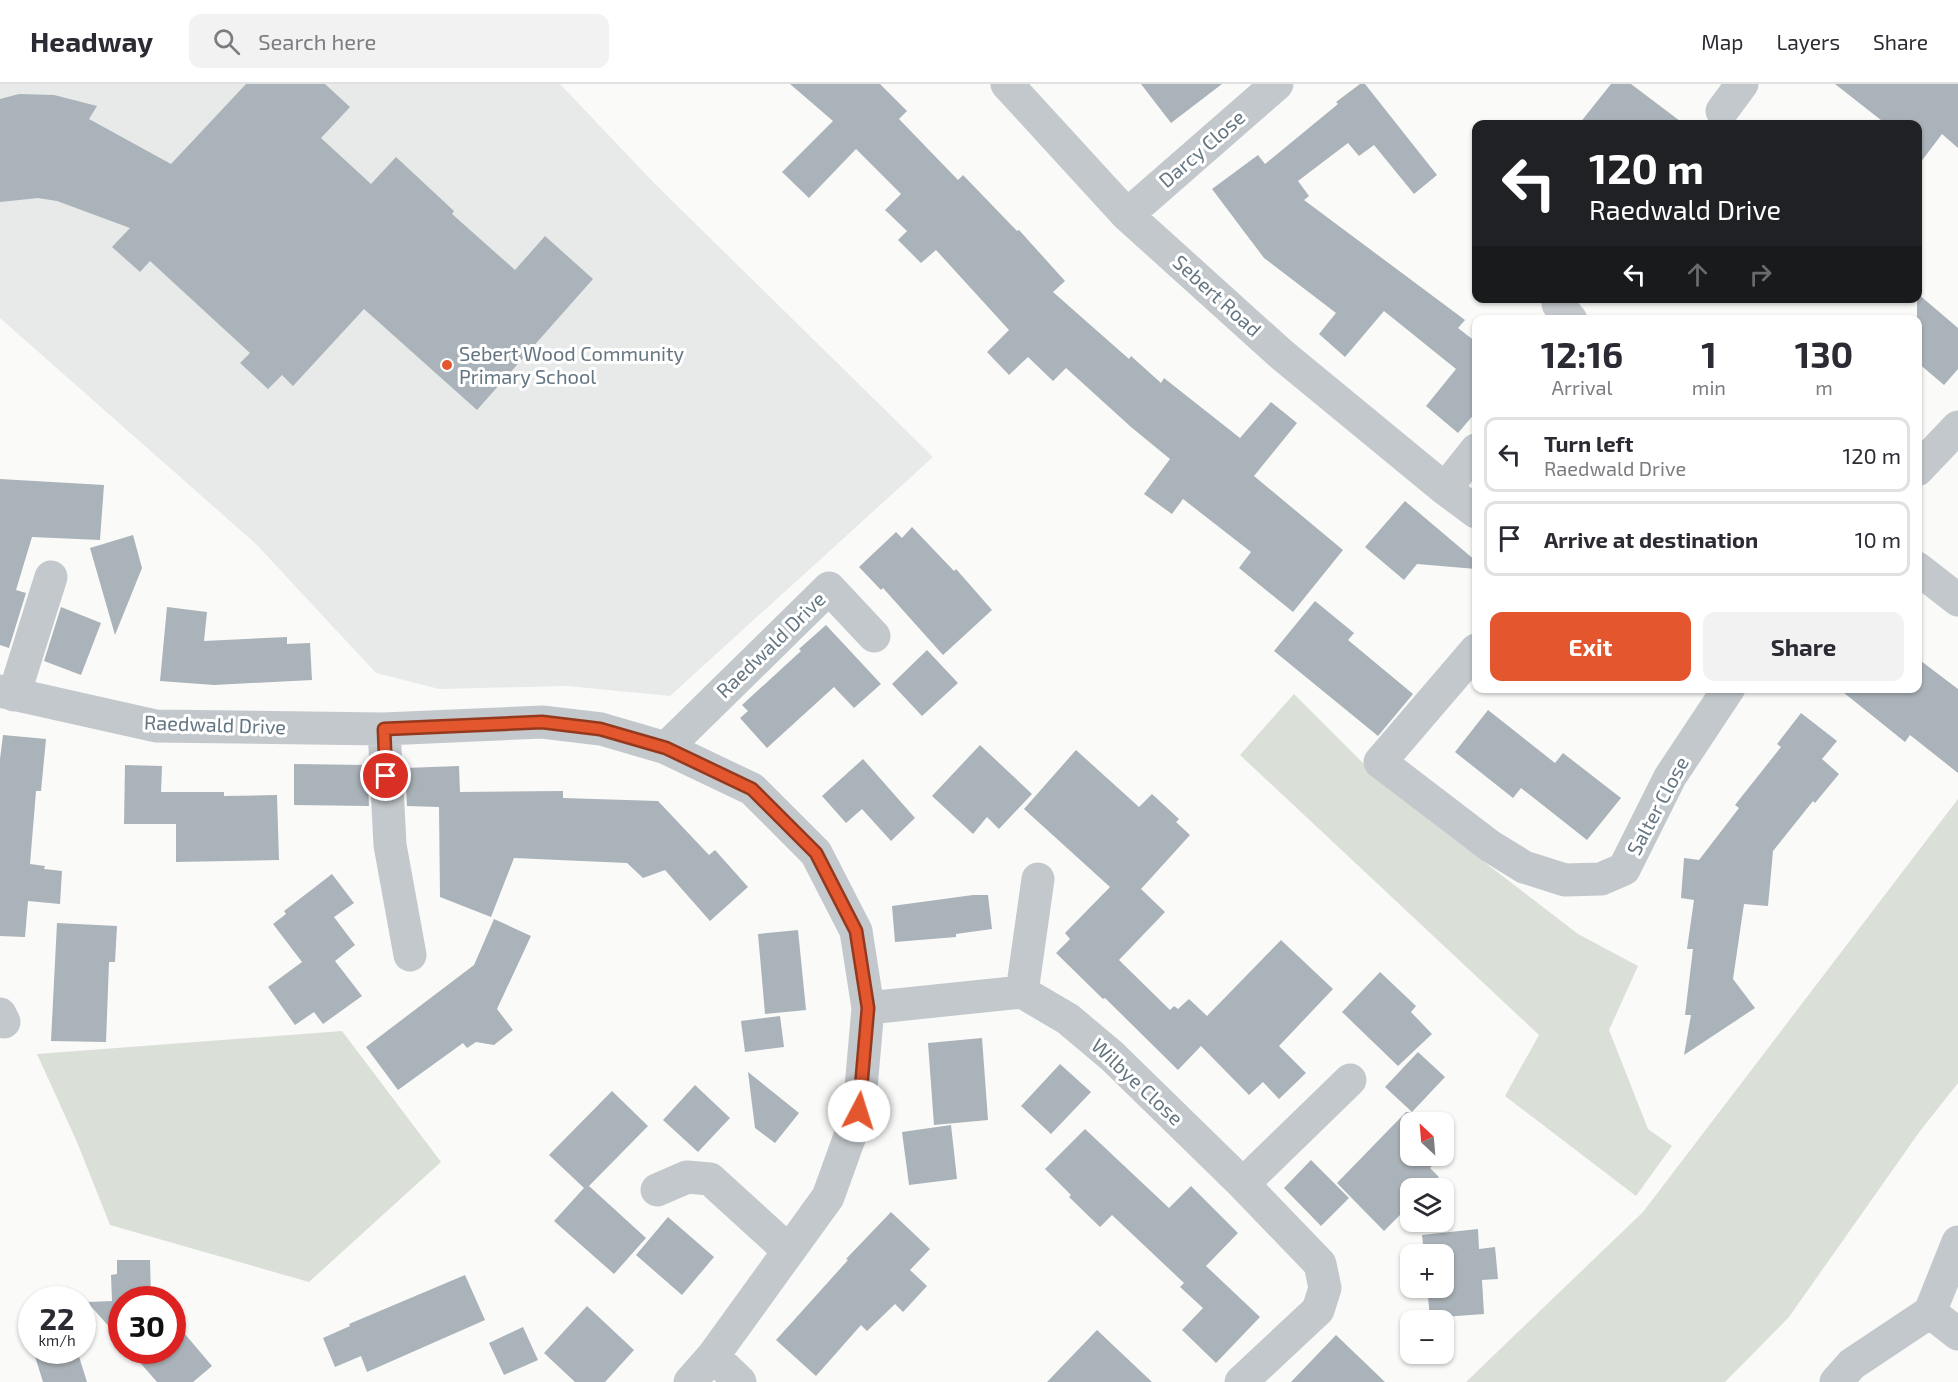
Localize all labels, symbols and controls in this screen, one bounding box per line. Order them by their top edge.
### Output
search box [189,14,609,68]
text: Headway [30,24,153,58]
icon: search [210,25,243,58]
text: Search here [258,28,376,54]
text: Map [1701,29,1743,54]
text: Layers [1776,29,1840,54]
text: Share [1873,29,1928,54]
street label: Darcy Close [1153,104,1249,192]
text: 120 m [1589,142,1704,192]
icon: left [1490,144,1568,222]
text: Raedwald Drive [1589,193,1781,225]
street label: Sebert Road [1169,249,1267,341]
icon: left [1618,258,1651,291]
icon: ahead [1681,258,1714,291]
icon: right [1744,258,1777,291]
text: 12:16 [1541,332,1623,375]
text: 1 [1701,332,1717,375]
text: 130 [1795,332,1853,375]
place label: Sebert Wood Community Primary School [459,341,685,388]
marker: Sebert Wood Community Primary School [440,358,454,372]
text: Arrival [1551,375,1612,399]
text: min [1692,375,1726,399]
text: m [1815,375,1833,399]
text: Turn left [1544,430,1633,456]
icon: left [1493,438,1526,471]
text: 120 m [1842,442,1901,468]
text: Raedwald Drive [1544,456,1686,480]
icon: arrive [1493,522,1526,555]
text: Arrive at destination [1544,526,1758,552]
text: 10 m [1855,526,1901,552]
street label: Raedwald Drive [711,586,830,702]
button: Exit [1490,612,1691,681]
button: Share [1703,612,1904,681]
street label: Raedwald Drive [144,710,287,738]
pin [360,750,411,801]
street label: Salter Close [1621,752,1693,859]
icon: arrive [369,759,402,792]
street label: Wilbye Close [1087,1033,1188,1130]
position arrow [827,1079,891,1143]
north arrow [1400,1112,1454,1166]
map controls [1400,1112,1454,1364]
button: layers [1400,1178,1454,1232]
button: + [1400,1244,1454,1298]
speed limit sign: 30 [108,1286,186,1364]
text: 22 [40,1300,74,1336]
button: − [1400,1310,1454,1364]
text: km/h [38,1331,76,1349]

